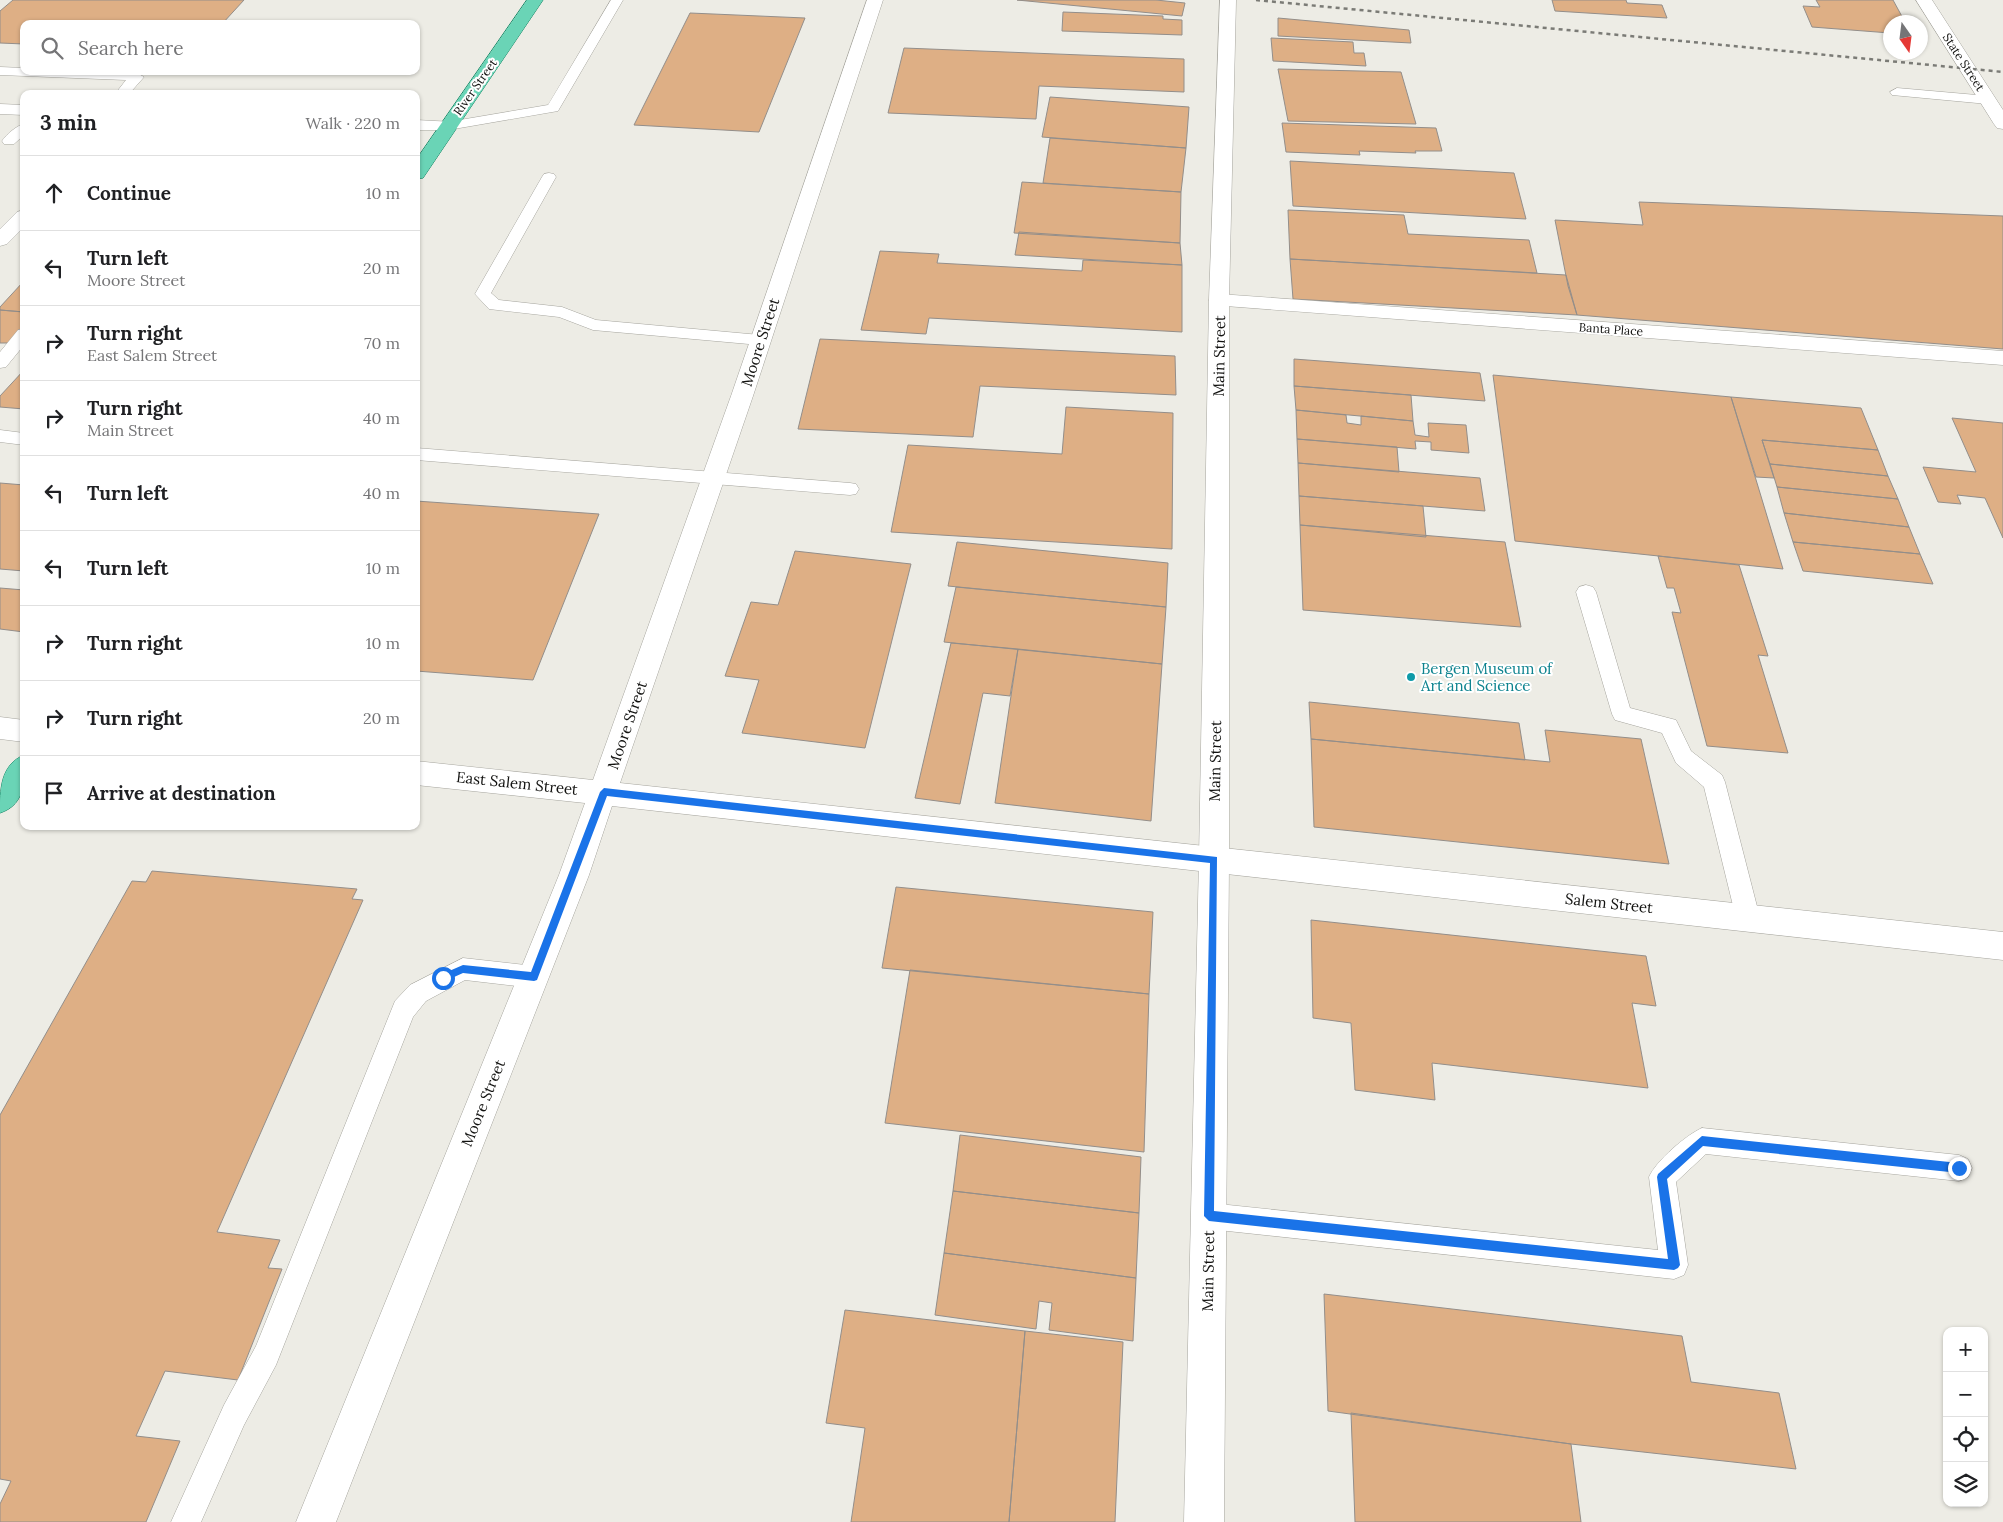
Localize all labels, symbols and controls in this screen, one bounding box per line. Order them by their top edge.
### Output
north arrow [1883,15,1928,60]
search box [20,20,420,75]
street label: State Street [1940,30,1988,94]
icon: search [38,34,66,62]
text: Search here [78,36,184,60]
street label: River Street [450,55,500,118]
text: 3 min [40,109,97,136]
text: Walk · 220 m [305,113,400,133]
icon: ahead [40,179,68,207]
text: Continue [87,181,171,205]
text: 10 m [366,183,400,203]
text: Turn left [87,246,168,270]
icon: left [40,254,68,282]
text: 20 m [363,258,400,278]
text: Moore Street [87,270,185,290]
street label: Moore Street [737,295,783,389]
street label: Main Street [1209,315,1229,397]
street label: Banta Place [1578,319,1644,339]
text: Turn right [87,321,183,345]
icon: right [40,329,68,357]
text: 70 m [364,333,400,353]
text: East Salem Street [87,345,217,365]
text: Turn right [87,396,183,420]
icon: right [40,404,68,432]
text: 40 m [363,408,400,428]
text: Main Street [87,420,174,440]
icon: left [40,479,68,507]
text: Turn left [87,481,168,505]
text: 40 m [363,483,400,503]
icon: left [40,554,68,582]
text: Turn left [87,556,168,580]
text: 10 m [366,558,400,578]
icon: right [40,629,68,657]
text: Turn right [87,631,183,655]
text: 10 m [366,633,400,653]
place label: Bergen Museum of Art and Science [1420,659,1553,695]
marker: Bergen Museum of Art and Science [1405,671,1417,683]
street label: Moore Street [603,678,651,772]
icon: right [40,704,68,732]
text: Turn right [87,706,183,730]
text: 20 m [363,708,400,728]
street label: Main Street [1205,720,1225,802]
street label: East Salem Street [455,767,579,799]
icon: arrive [40,779,68,807]
text: Arrive at destination [87,781,276,805]
street label: Salem Street [1564,889,1654,917]
route start [432,967,455,990]
street label: Moore Street [457,1057,509,1149]
route end [1948,1157,1971,1180]
street label: Main Street [1198,1230,1218,1312]
map controls [1943,1327,1988,1507]
button: + [1943,1327,1988,1372]
button: − [1943,1372,1988,1417]
button: locate [1943,1417,1988,1462]
button: layers [1943,1462,1988,1507]

